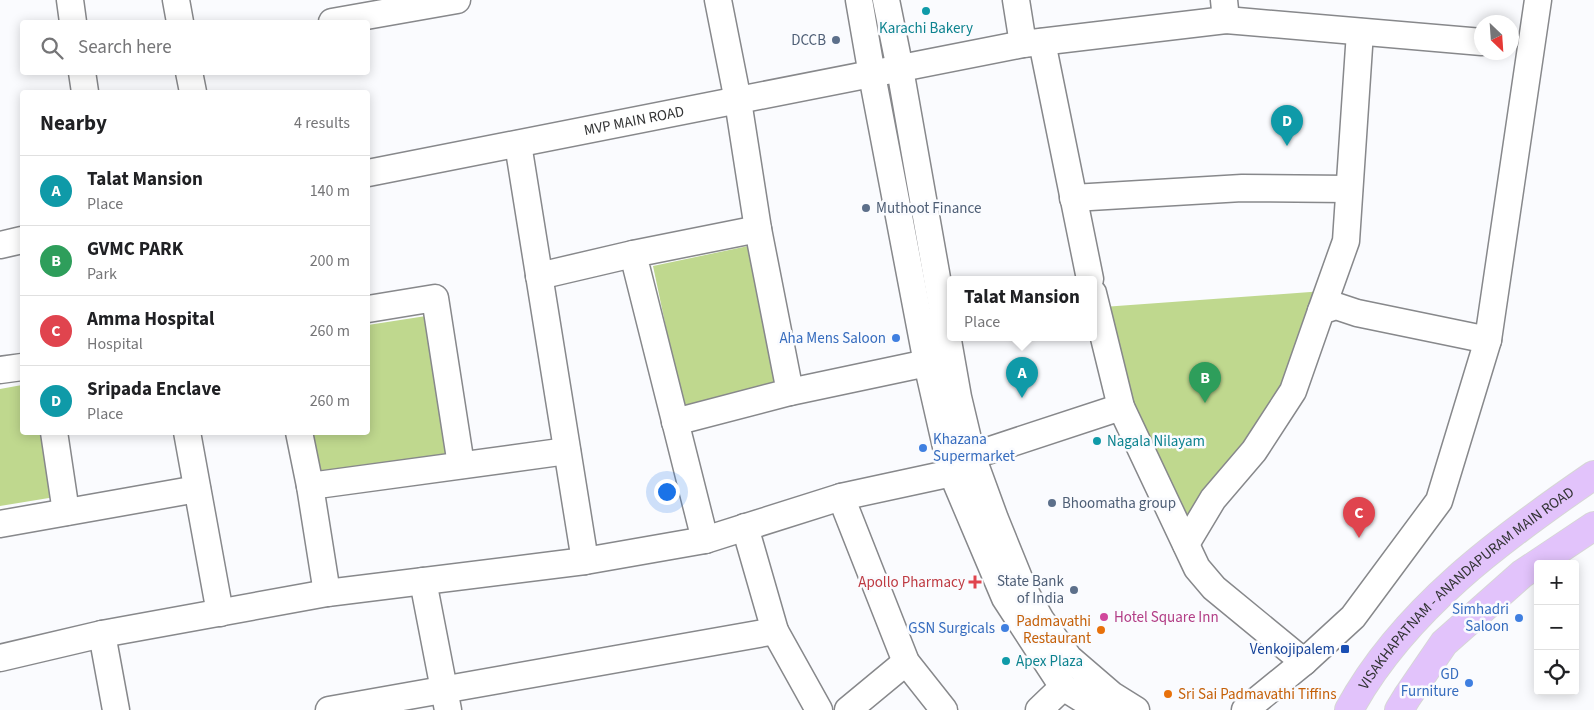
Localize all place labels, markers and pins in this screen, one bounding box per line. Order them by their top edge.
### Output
marker: Karachi Bakery [920,5,932,17]
place label: Karachi Bakery [879,18,973,39]
place label: DCCB [791,30,826,51]
marker: DCCB [830,34,842,46]
pin: D [1271,105,1303,146]
place label: Muthoot Finance [876,198,981,219]
marker: Muthoot Finance [860,202,872,214]
place label: Aha Mens Saloon [779,328,886,349]
marker: Aha Mens Saloon [890,332,902,344]
pin: A [1006,357,1038,398]
pin: B [1189,362,1221,403]
place label: Khazana Supermarket [933,429,1015,467]
place label: Nagala Nilayam [1107,431,1205,452]
marker: Nagala Nilayam [1091,435,1103,447]
marker: Khazana Supermarket [917,442,929,454]
place label: Bhoomatha group [1062,493,1176,514]
marker: Bhoomatha group [1046,497,1058,509]
pin: C [1343,497,1375,538]
place label: State Bank of India [997,571,1065,609]
place label: Apollo Pharmacy [858,572,965,593]
marker: Apollo Pharmacy [969,576,981,588]
marker: State Bank of India [1068,584,1080,596]
place label: Simhadri Saloon [1452,599,1509,637]
place label: Hotel Square Inn [1114,607,1219,628]
place label: Padmavathi Restaurant [1016,611,1091,649]
marker: Hotel Square Inn [1098,611,1110,623]
marker: Simhadri Saloon [1513,612,1525,624]
place label: GSN Surgicals [908,618,995,639]
marker: GSN Surgicals [999,622,1011,634]
marker: Padmavathi Restaurant [1095,624,1107,636]
place label: Venkojipalem [1250,639,1335,660]
marker: Venkojipalem [1339,643,1351,655]
place label: Apex Plaza [1016,651,1083,672]
marker: Apex Plaza [1000,655,1012,667]
place label: GD Furniture [1401,664,1459,702]
marker: GD Furniture [1463,677,1475,689]
place label: Sri Sai Padmavathi Tiffins [1178,684,1336,705]
marker: Sri Sai Padmavathi Tiffins [1162,688,1174,700]

